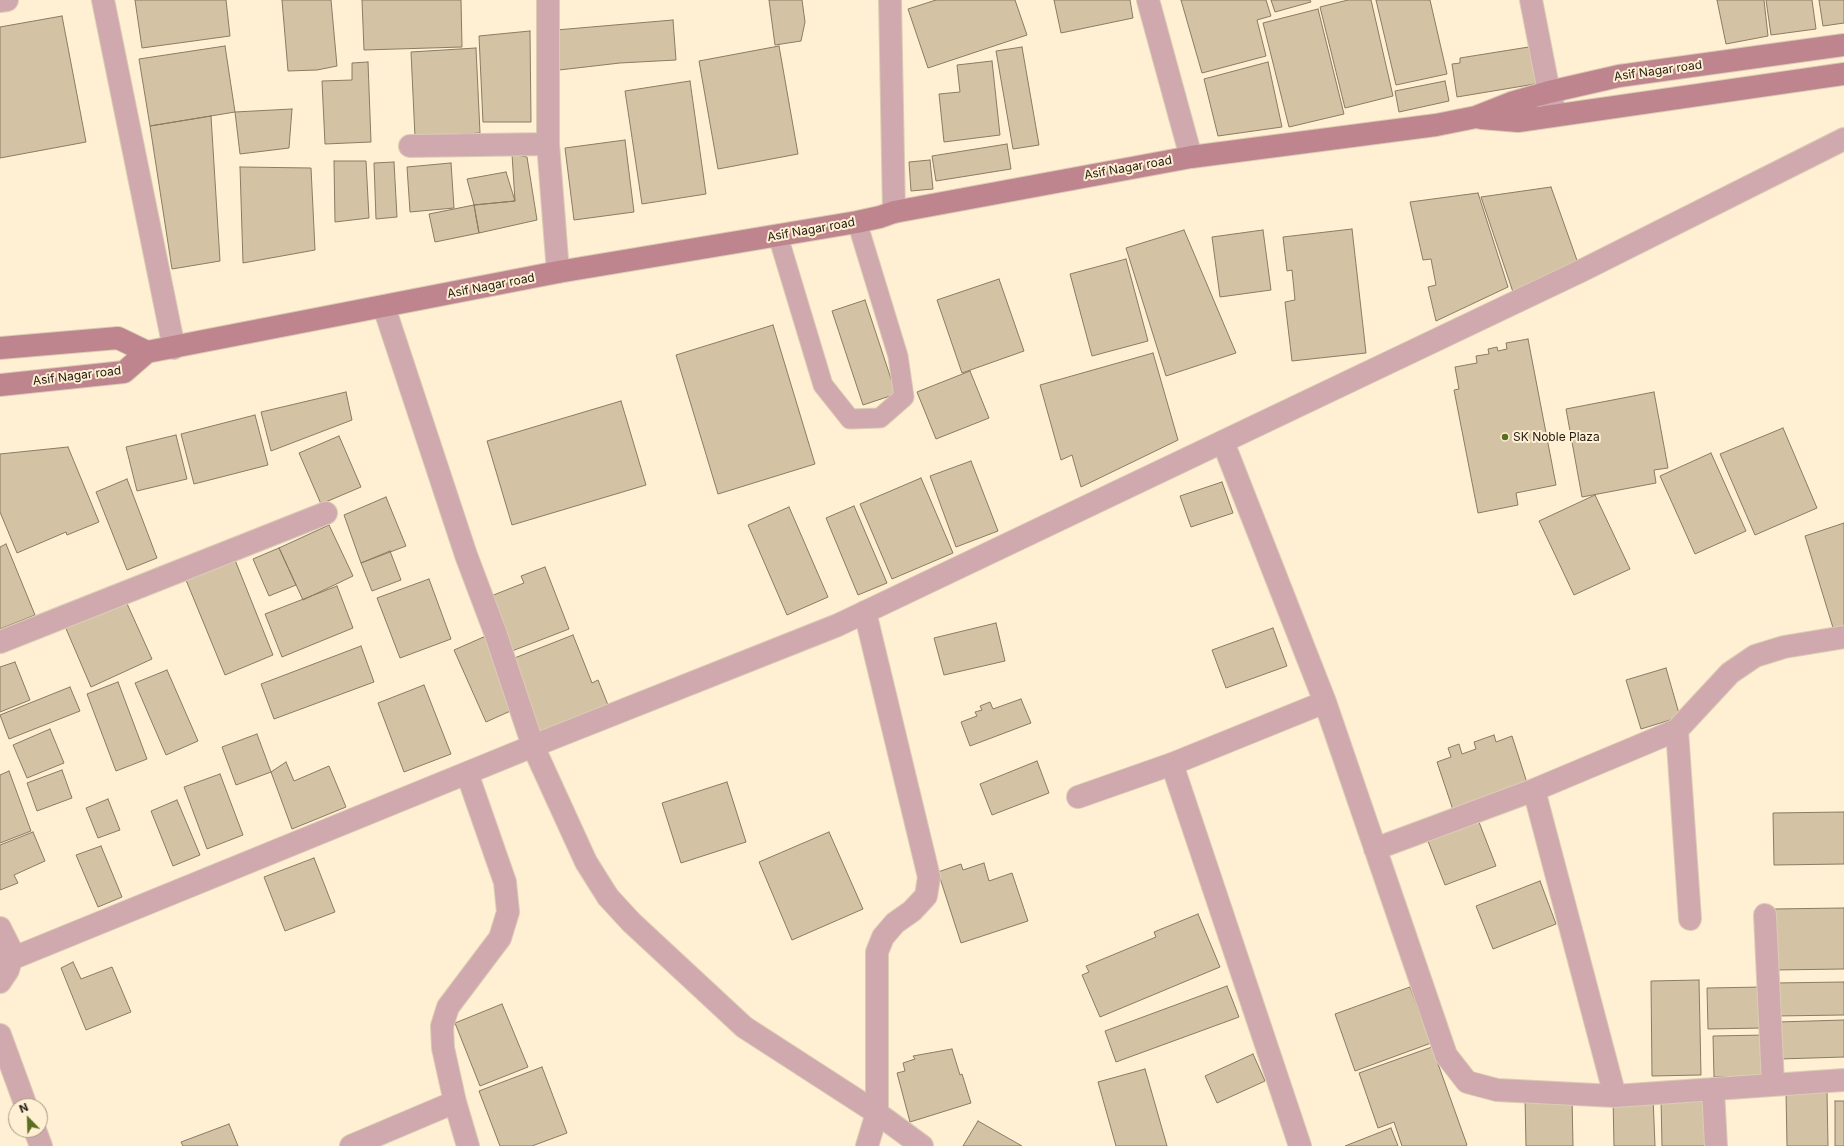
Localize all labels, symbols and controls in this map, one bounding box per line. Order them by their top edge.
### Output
street label: Asif Nagar road [1613,58,1703,84]
street label: Asif Nagar road [1083,153,1173,183]
street label: Asif Nagar road [766,215,856,245]
street label: Asif Nagar road [446,270,536,302]
street label: Asif Nagar road [32,363,122,389]
place label: SK Noble Plaza [1513,430,1600,444]
marker: SK Noble Plaza [1500,432,1510,442]
north arrow [8,1098,48,1138]
text: N [17,1100,30,1116]

